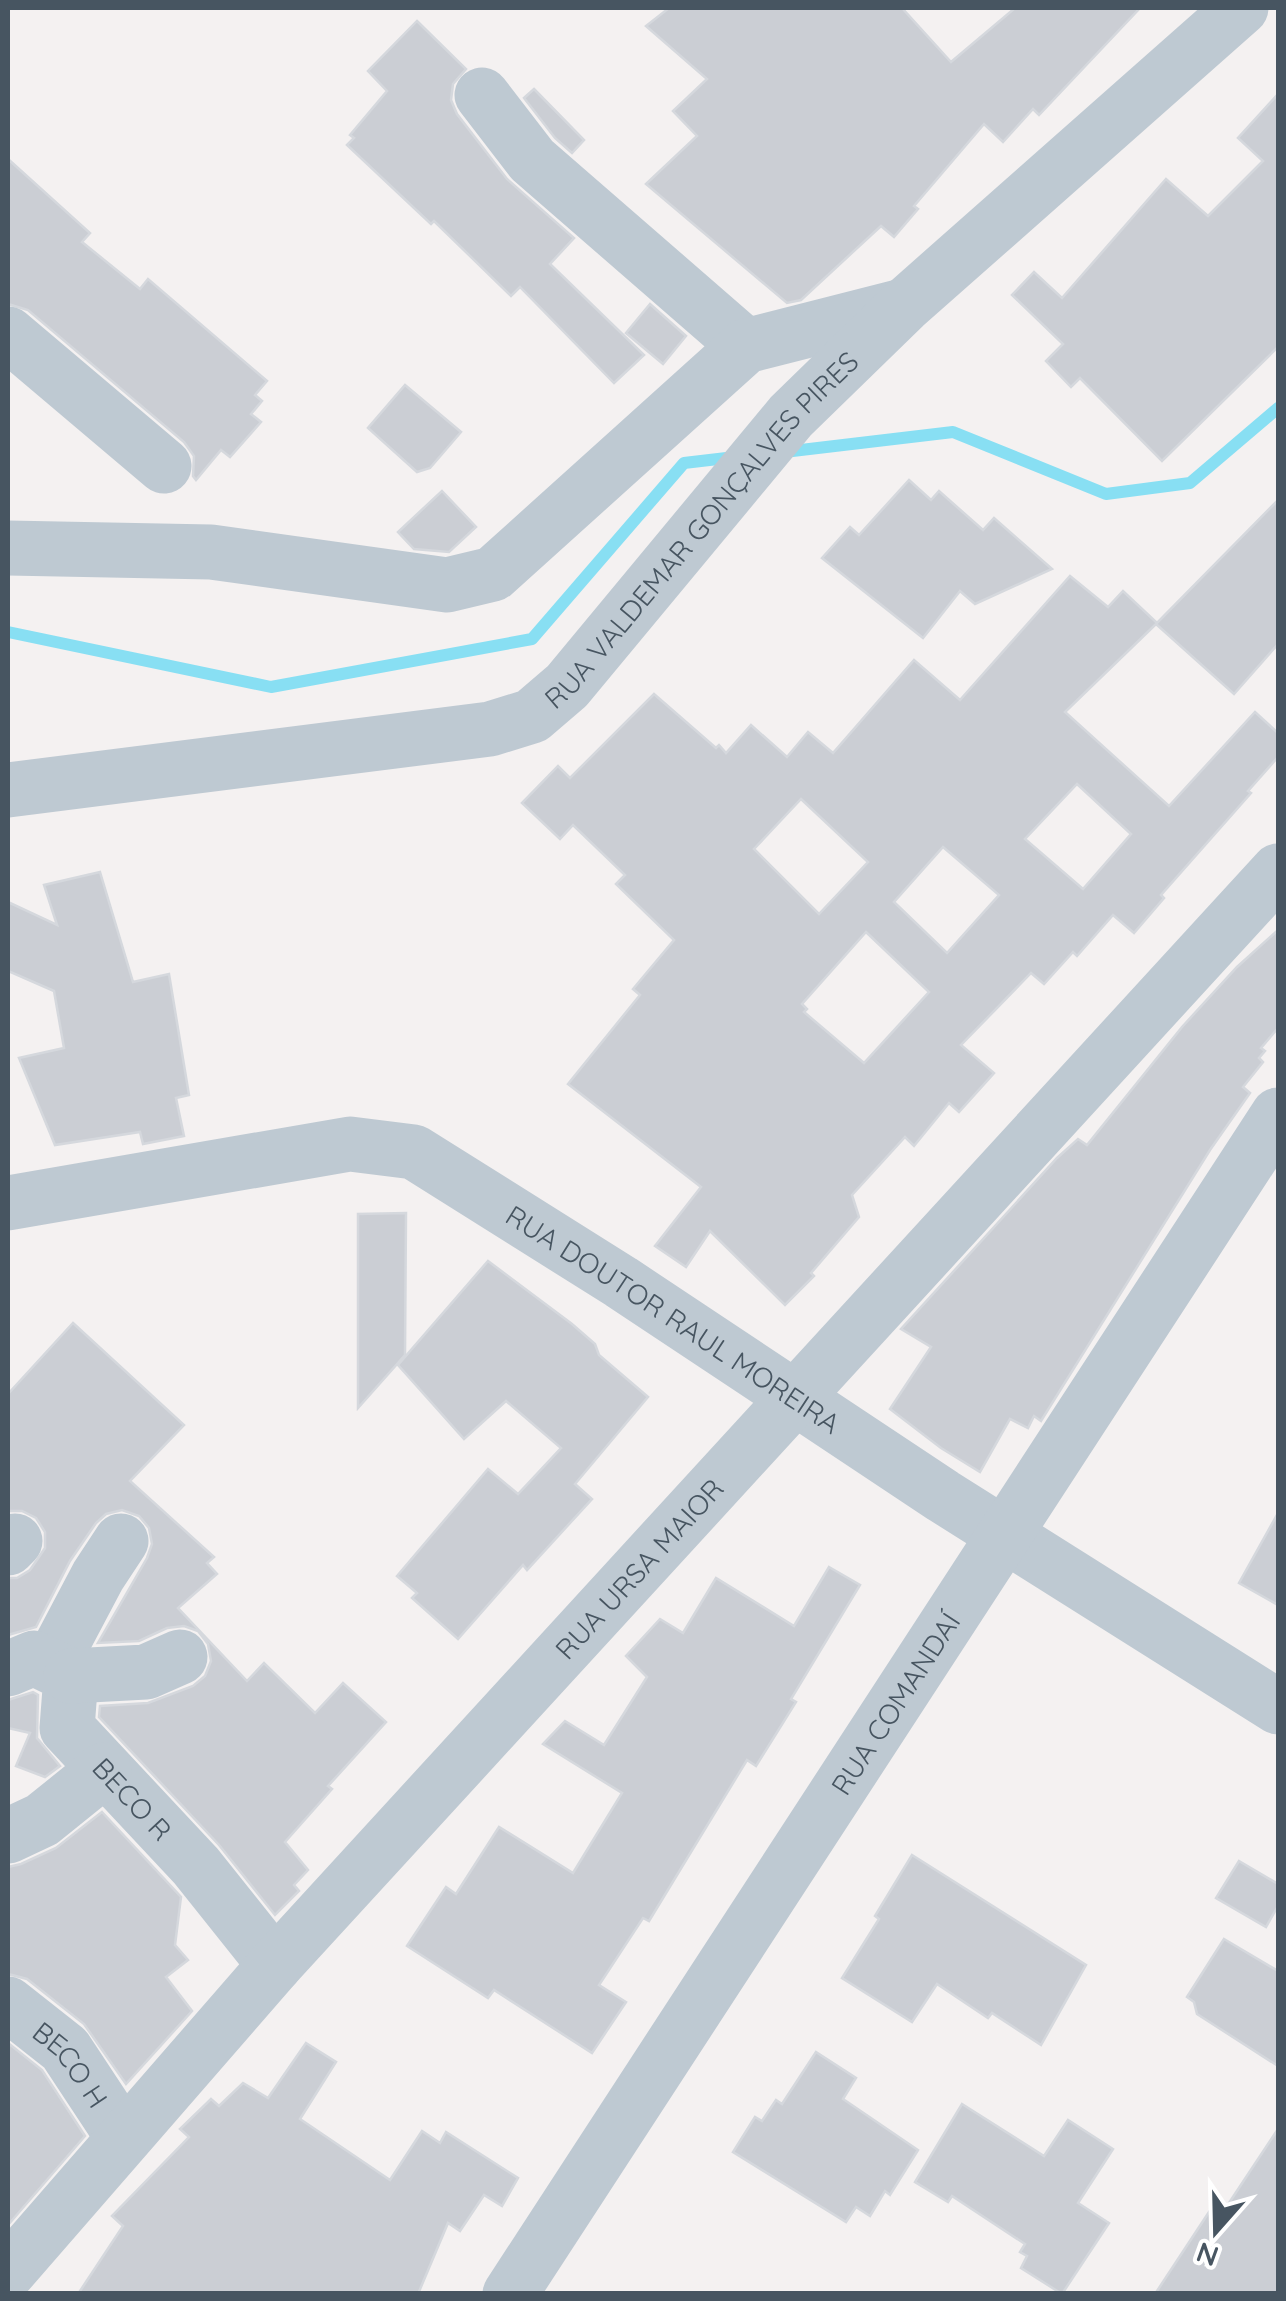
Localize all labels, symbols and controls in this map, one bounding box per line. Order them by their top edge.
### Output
street label: RUA VALDEMAR GONÇALVES PIRES [537,343,865,715]
street label: RUA DOUTOR RAUL MOREIRA [500,1197,847,1441]
street label: RUA URSA MAIOR [547,1471,730,1666]
street label: RUA COMANDAÍ [823,1605,967,1801]
street label: BECO R [86,1750,180,1847]
street label: BECO H [26,2013,116,2114]
north arrow [1166,2181,1266,2281]
text: N [1192,2235,1223,2275]

